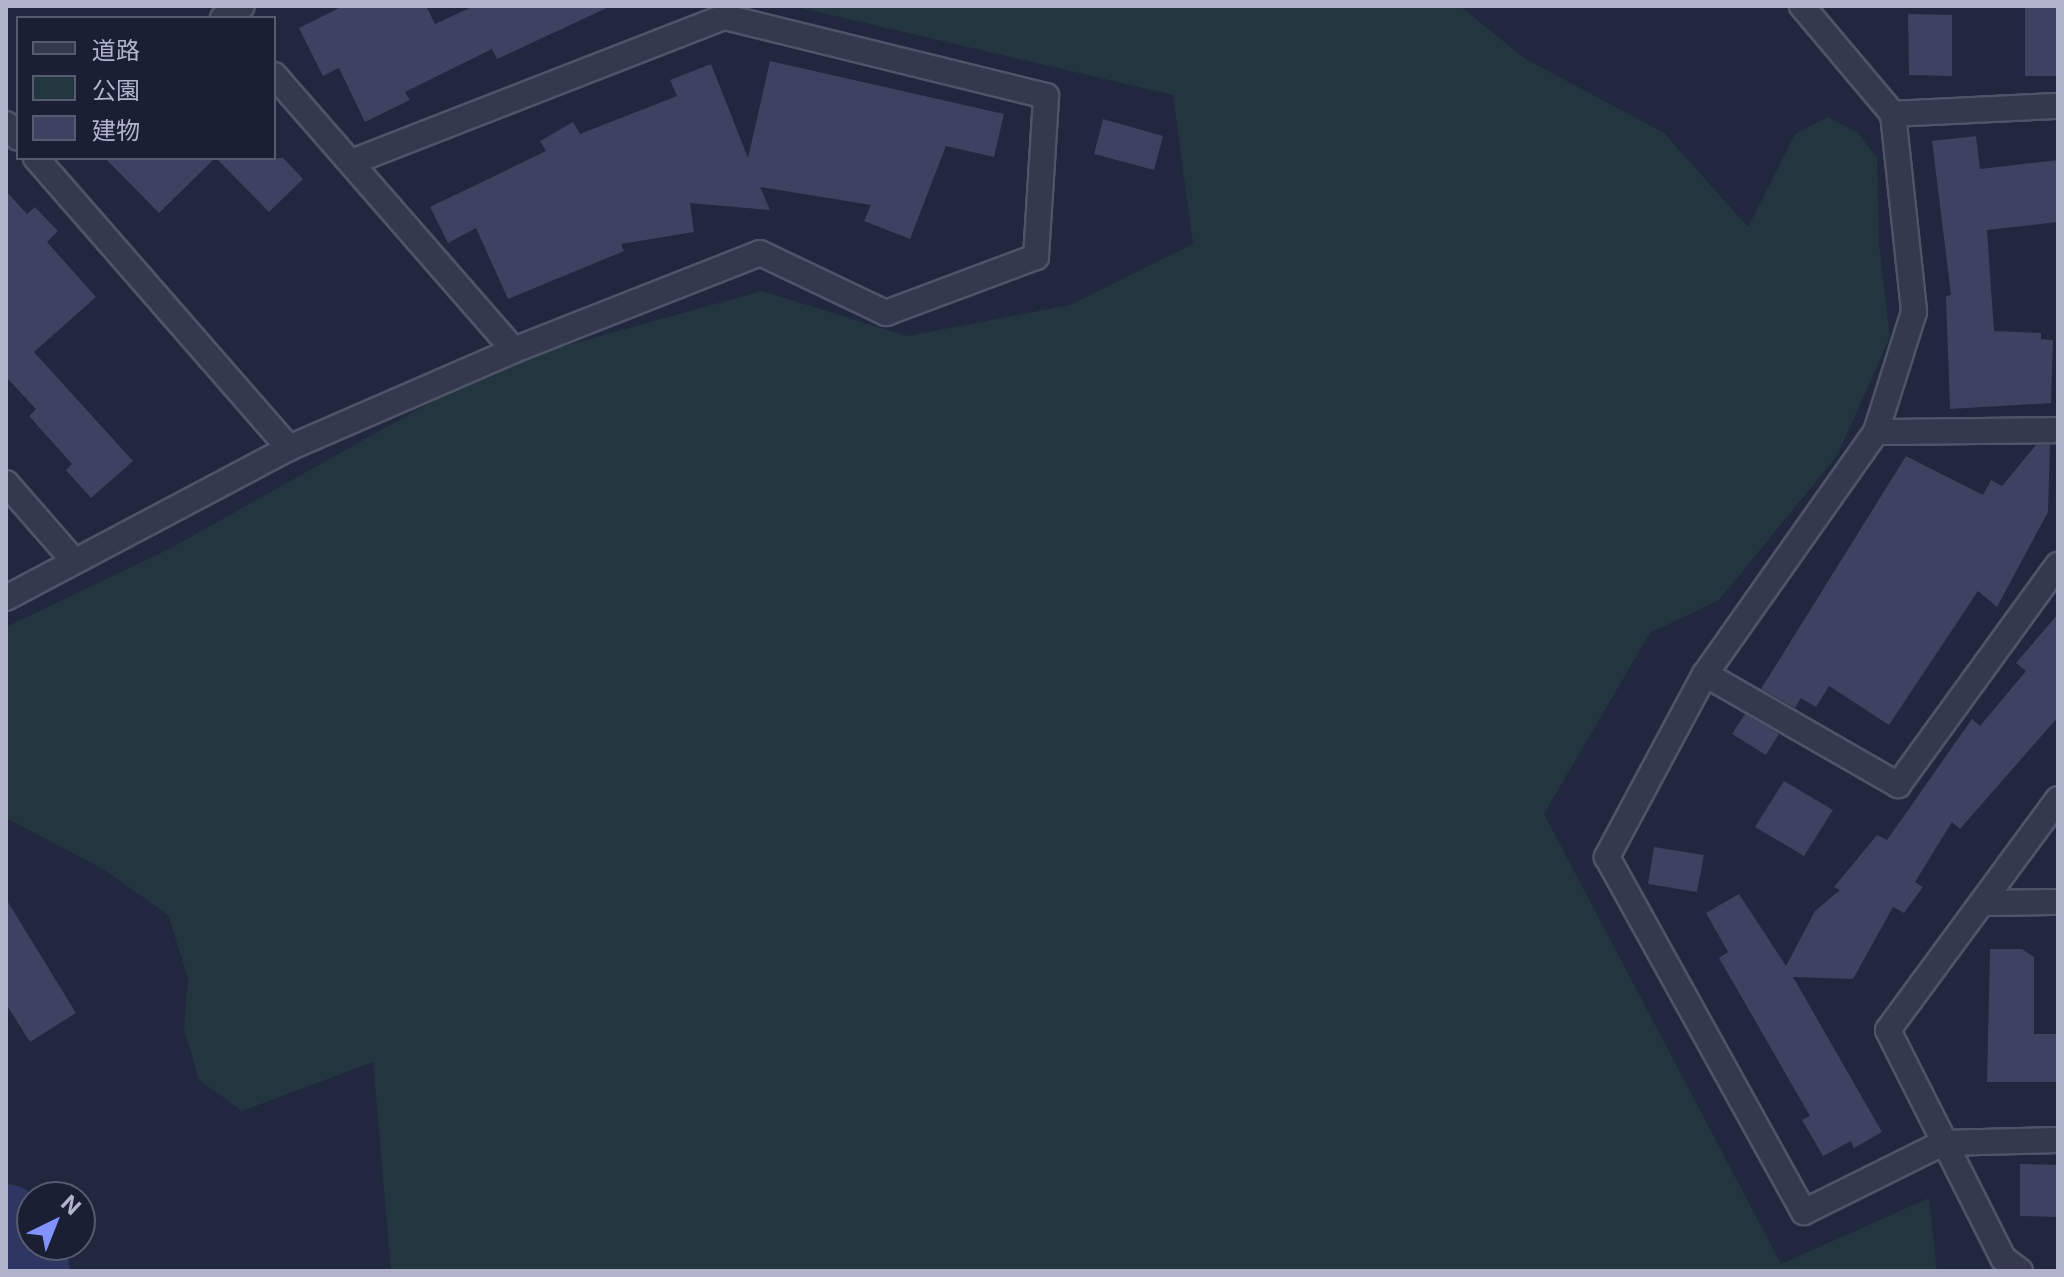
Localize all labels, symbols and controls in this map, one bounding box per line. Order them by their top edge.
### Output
legend [16,16,276,160]
text: 道路 [92,36,140,65]
text: 公園 [92,76,140,105]
text: 建物 [92,116,140,145]
north arrow [16,1181,96,1261]
text: N [56,1190,86,1220]

